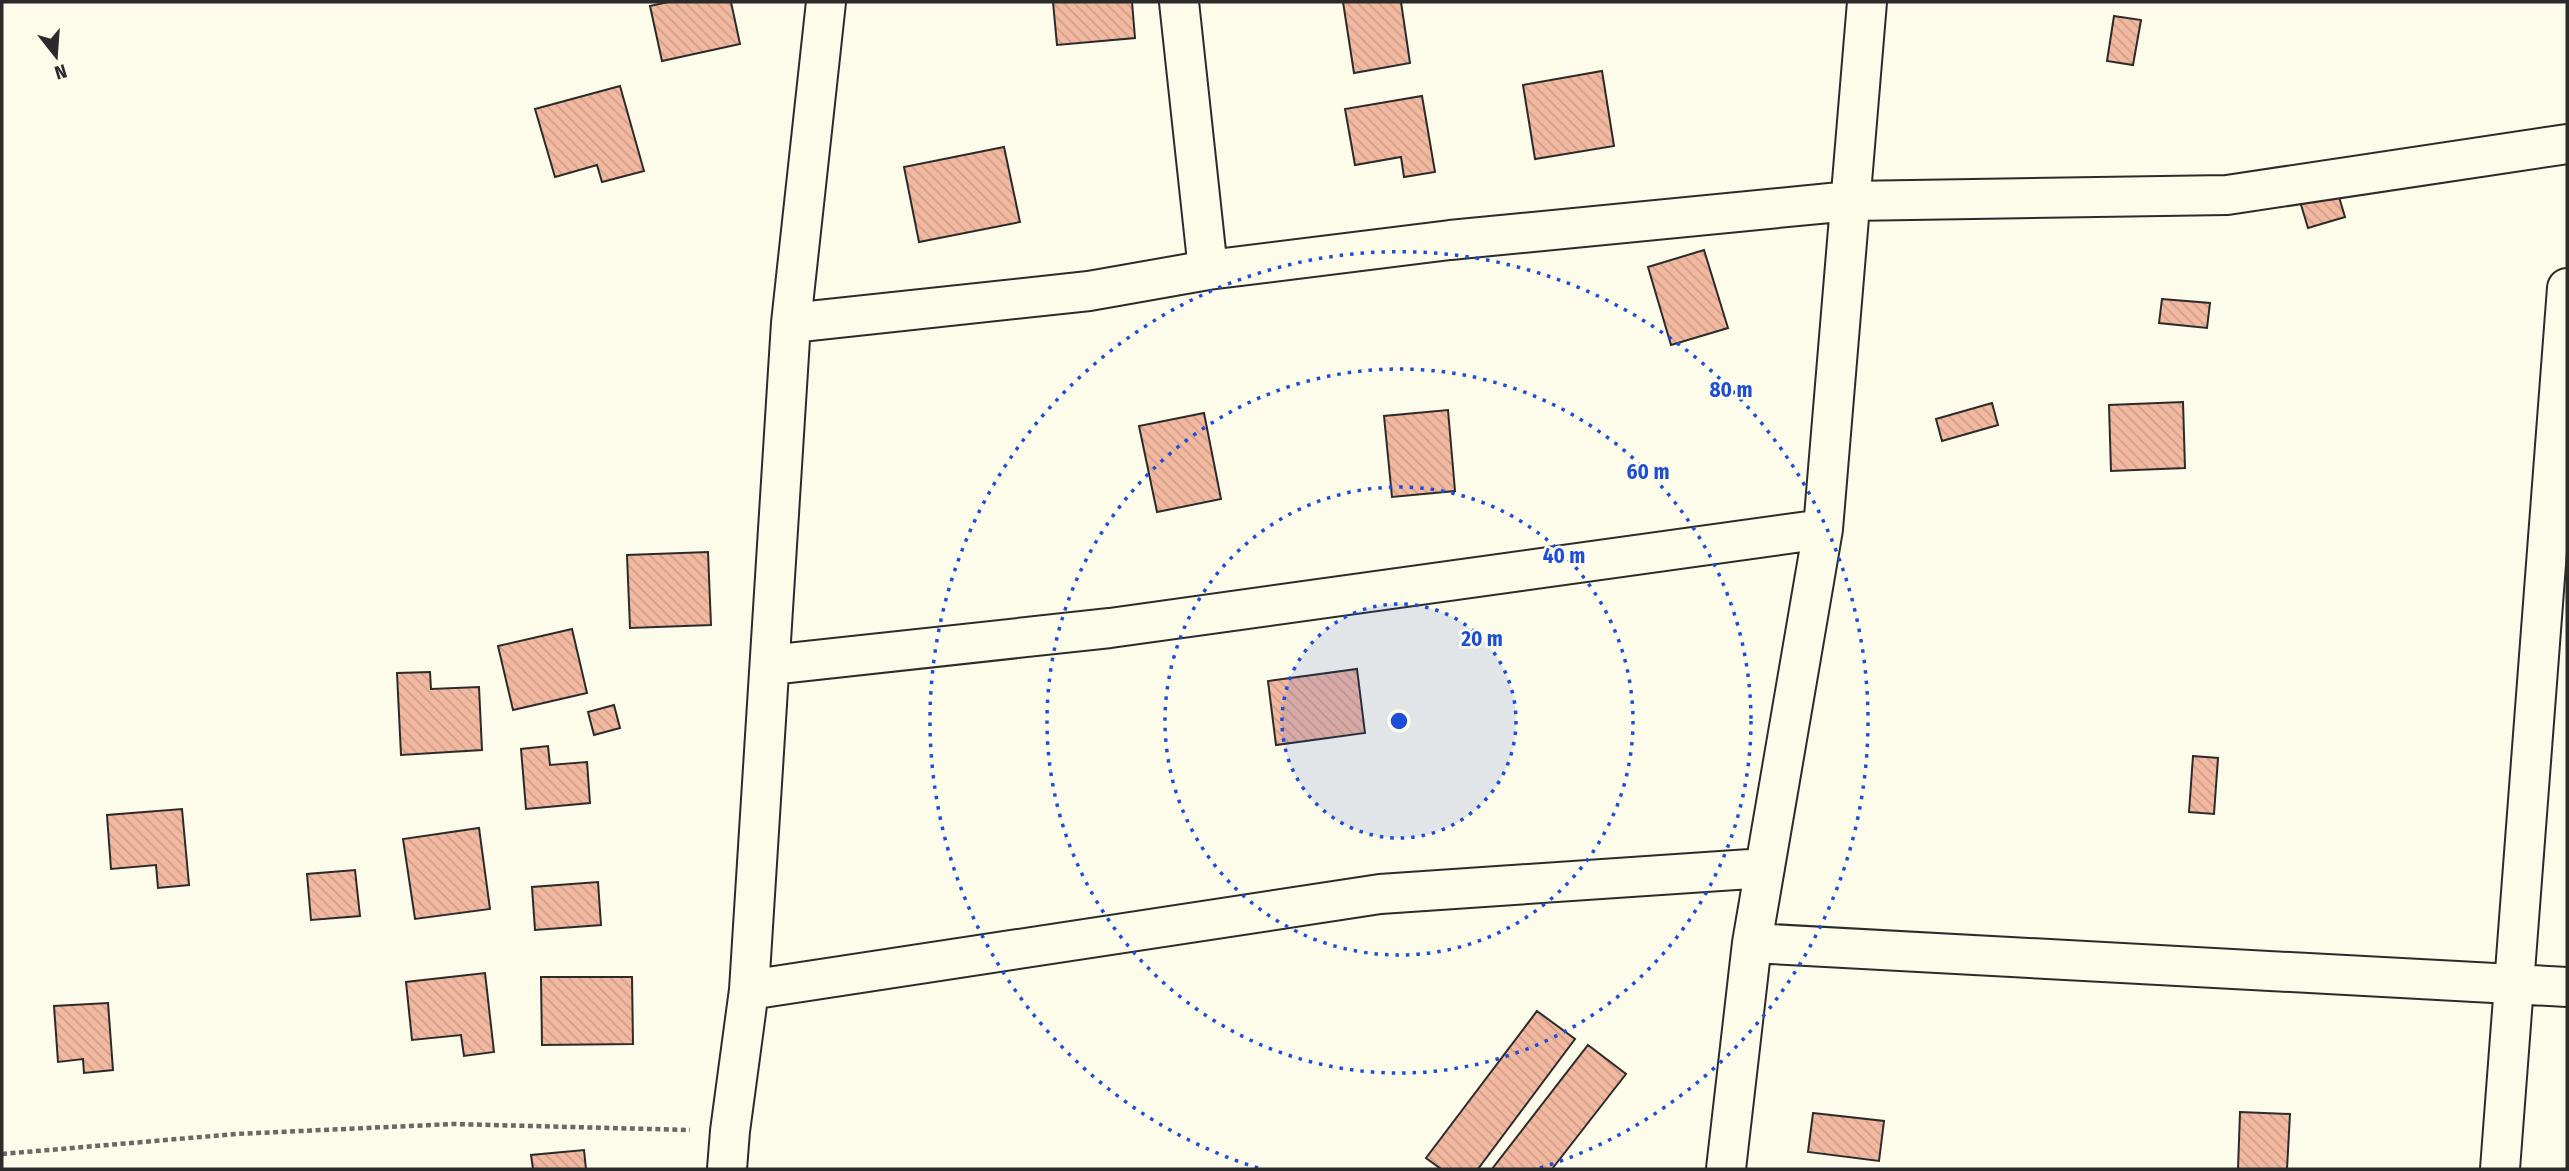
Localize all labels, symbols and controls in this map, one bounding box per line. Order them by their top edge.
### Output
north arrow [21,21,91,91]
text: N [52,59,70,84]
text: 80 m [1710,377,1752,403]
text: 60 m [1627,459,1669,485]
text: 40 m [1543,543,1585,569]
text: 20 m [1460,626,1503,652]
centre of rings [1387,709,1411,733]

